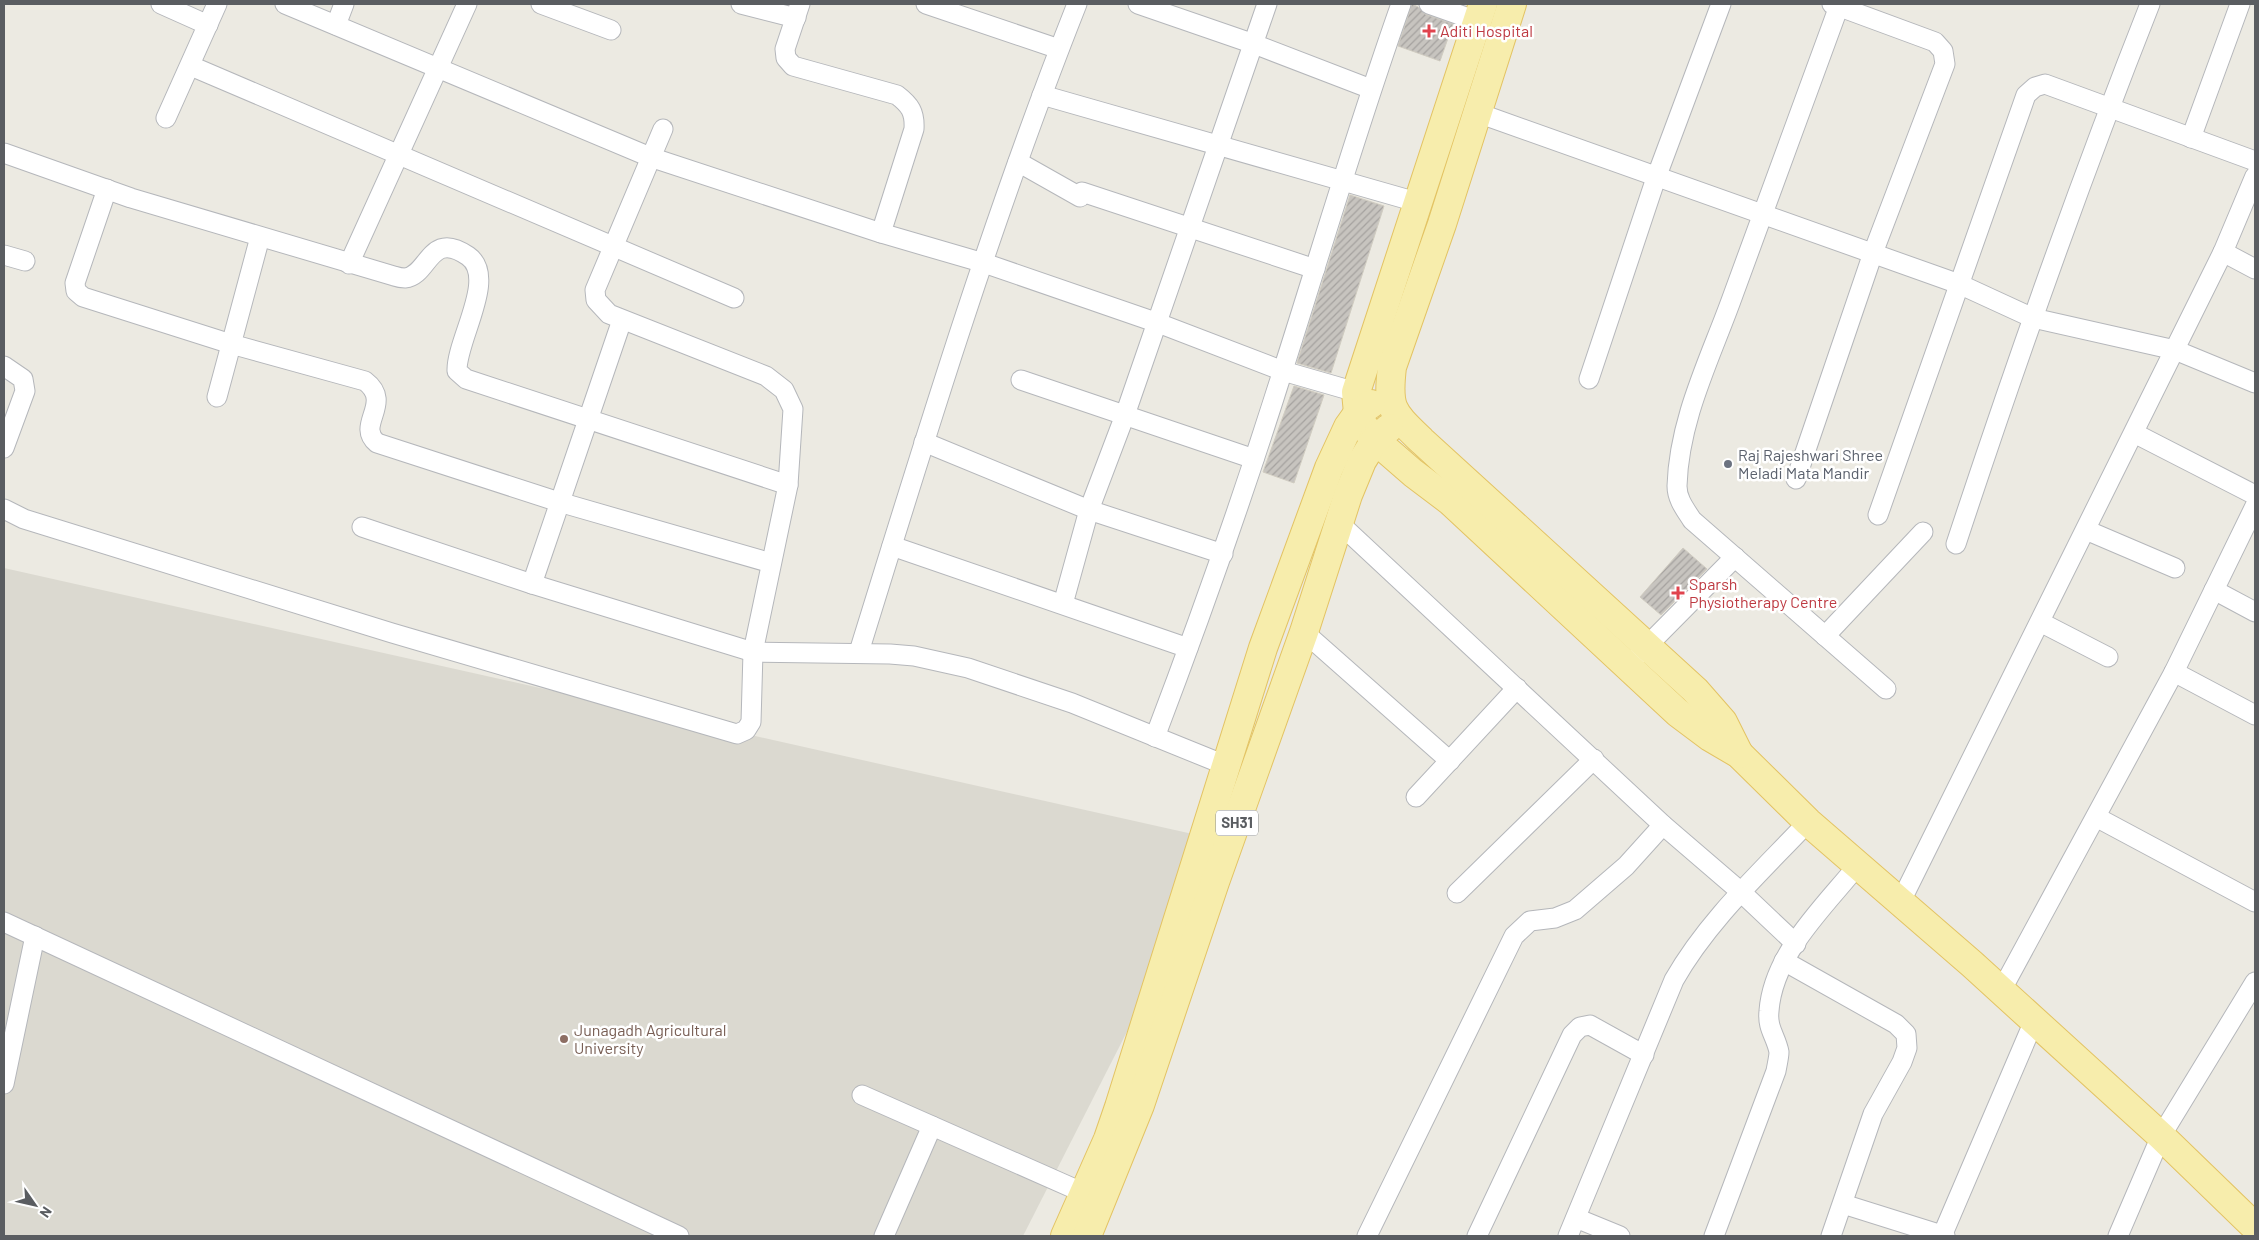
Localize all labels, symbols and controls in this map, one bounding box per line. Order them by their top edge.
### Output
place label: Aditi Hospital [1440,21,1533,40]
marker: Aditi Hospital [1422,24,1436,38]
place label: Raj Rajeshwari Shree Meladi Mata Mandir [1738,445,1883,482]
marker: Raj Rajeshwari Shree Meladi Mata Mandir [1722,458,1734,470]
place label: Sparsh Physiotherapy Centre [1689,574,1837,611]
marker: Sparsh Physiotherapy Centre [1671,586,1685,600]
road number: SH31 [1216,810,1258,836]
place label: Junagadh Agricultural University [574,1020,726,1057]
marker: Junagadh Agricultural University [558,1033,570,1045]
north arrow [10,1180,60,1230]
text: N [37,1204,56,1221]

